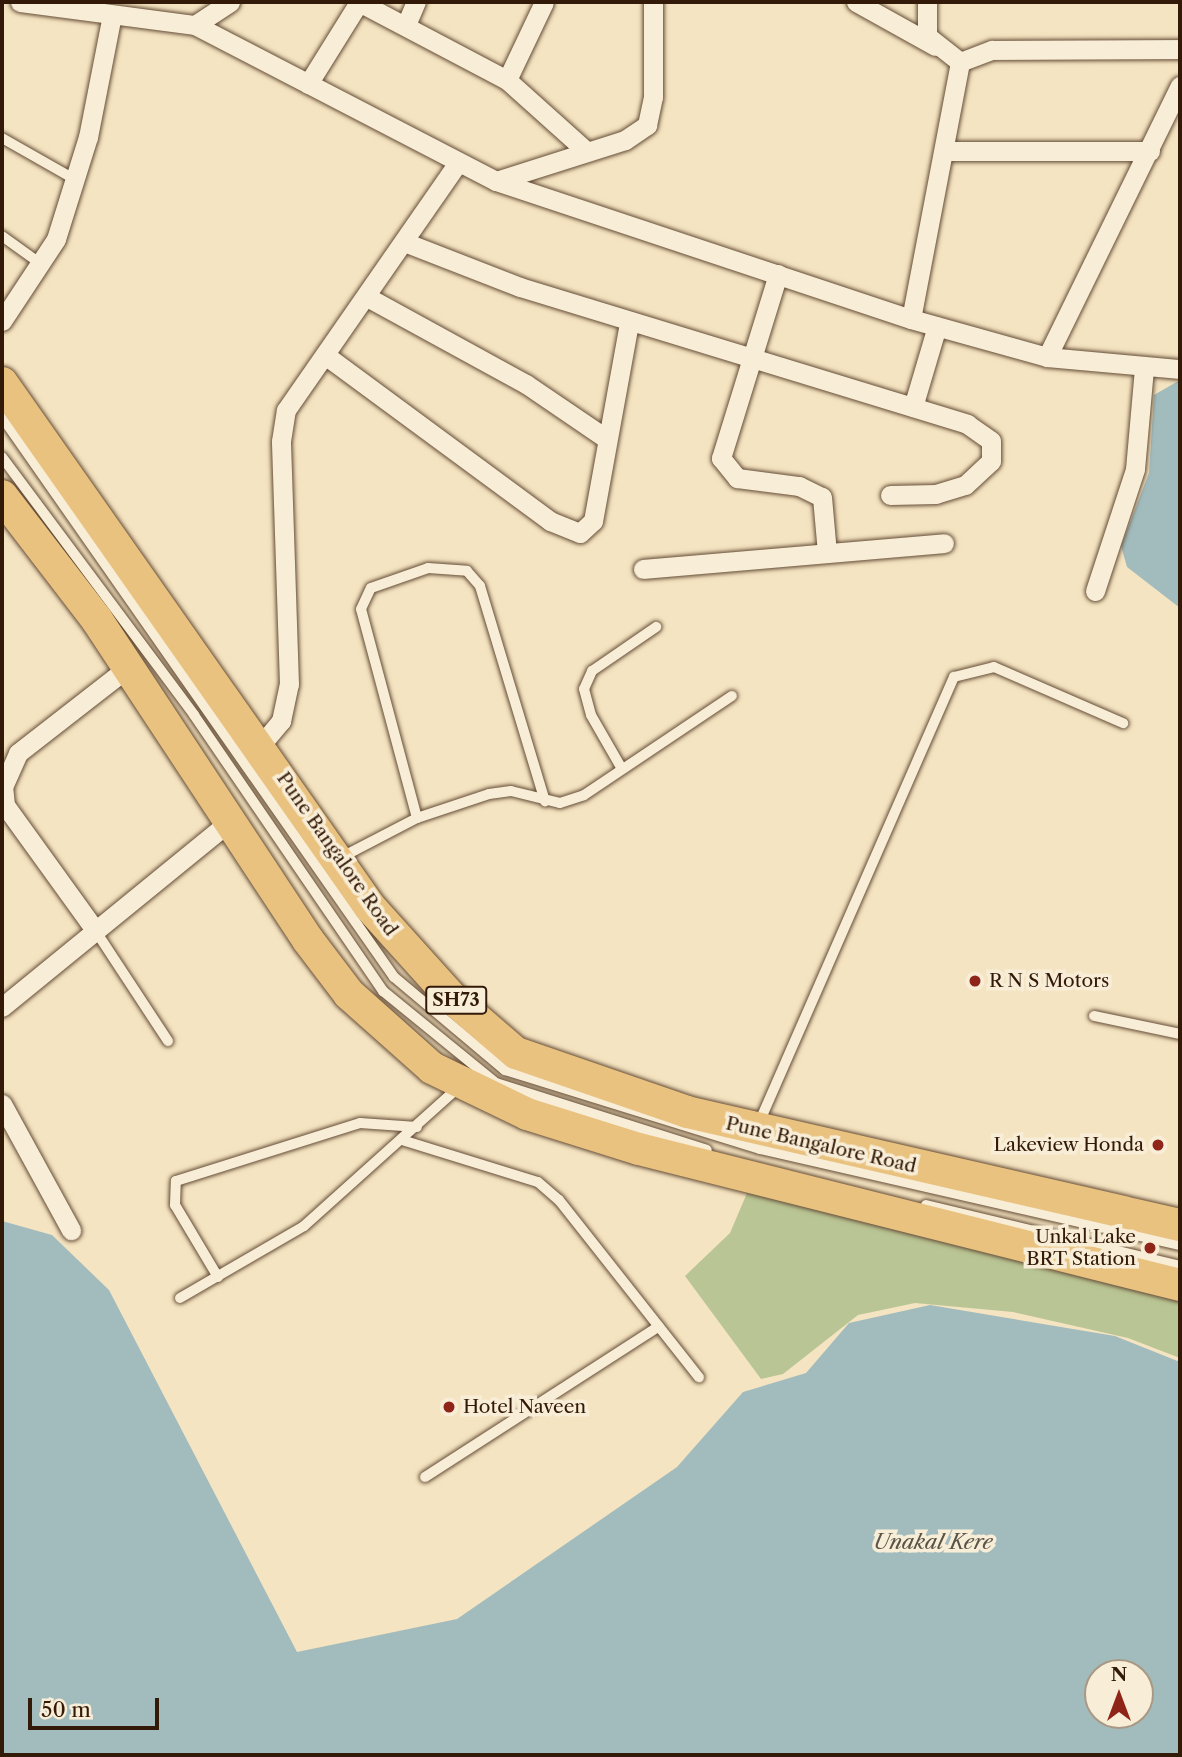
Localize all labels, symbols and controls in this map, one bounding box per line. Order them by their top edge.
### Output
street label: Pune Bangalore Road [272,768,402,940]
place label: R N S Motors [989,970,1110,992]
marker: R N S Motors [967,973,983,989]
road number: SH73 [424,986,488,1015]
street label: Pune Bangalore Road [724,1112,918,1178]
place label: Lakeview Honda [993,1134,1144,1156]
marker: Lakeview Honda [1150,1137,1166,1153]
place label: Unkal Lake BRT Station [1026,1226,1136,1270]
marker: Unkal Lake BRT Station [1142,1240,1158,1256]
place label: Hotel Naveen [463,1396,586,1418]
marker: Hotel Naveen [441,1399,457,1415]
water label: Unakal Kere [873,1529,993,1555]
north arrow [1084,1659,1154,1729]
text: N [1111,1663,1127,1686]
scale bar [32,1684,163,1728]
text: 50 m [41,1697,91,1722]

